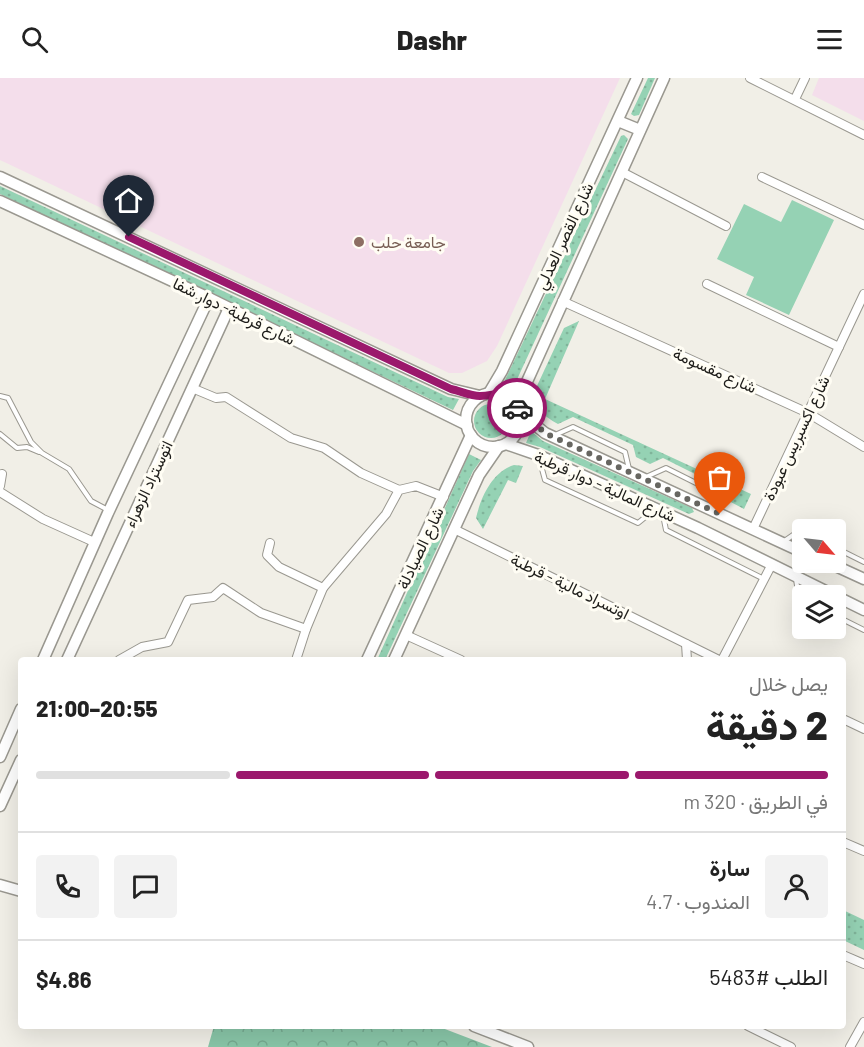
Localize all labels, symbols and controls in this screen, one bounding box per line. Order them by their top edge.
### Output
icon: search [18,23,51,56]
text: Dashr [397,23,467,55]
icon: menu [813,23,846,56]
pin [103,175,154,237]
street label: شارع القصر العدلي [530,179,601,294]
icon: home [112,184,145,217]
place label: جامعة حلب [371,232,446,252]
marker: جامعة حلب [352,235,366,249]
street label: شارع قرطبة- دوار شفا [169,273,298,351]
street label: شارع مقسومة [669,343,760,399]
street label: شارع اكسبريس عبودة [758,372,836,504]
courier [487,378,547,438]
icon: car [501,392,534,425]
street label: اتوستراد الزهراء [119,437,178,531]
street label: شارع المالية - دوار قرطبة [531,446,679,528]
pin [694,452,745,514]
icon: bag [703,461,736,494]
street label: شارع الصيادلة [392,504,449,593]
north arrow [792,519,846,573]
map controls [792,519,846,639]
street label: اوتسراد مالية - قرطبة [507,549,633,624]
button: layers [792,585,846,639]
text: يصل خلال [749,671,828,695]
text: 20:55–21:00 [36,695,158,721]
text: 2 دقيقة [706,701,828,748]
text: في الطريق · 320 m [684,789,828,813]
text: سارة [709,854,750,880]
button: phone [36,855,99,918]
button: chat [114,855,177,918]
button: person [765,855,828,918]
text: المندوب · 4.7 [646,889,750,913]
text: الطلب #5483 [709,963,828,989]
text: $4.86 [36,966,92,992]

